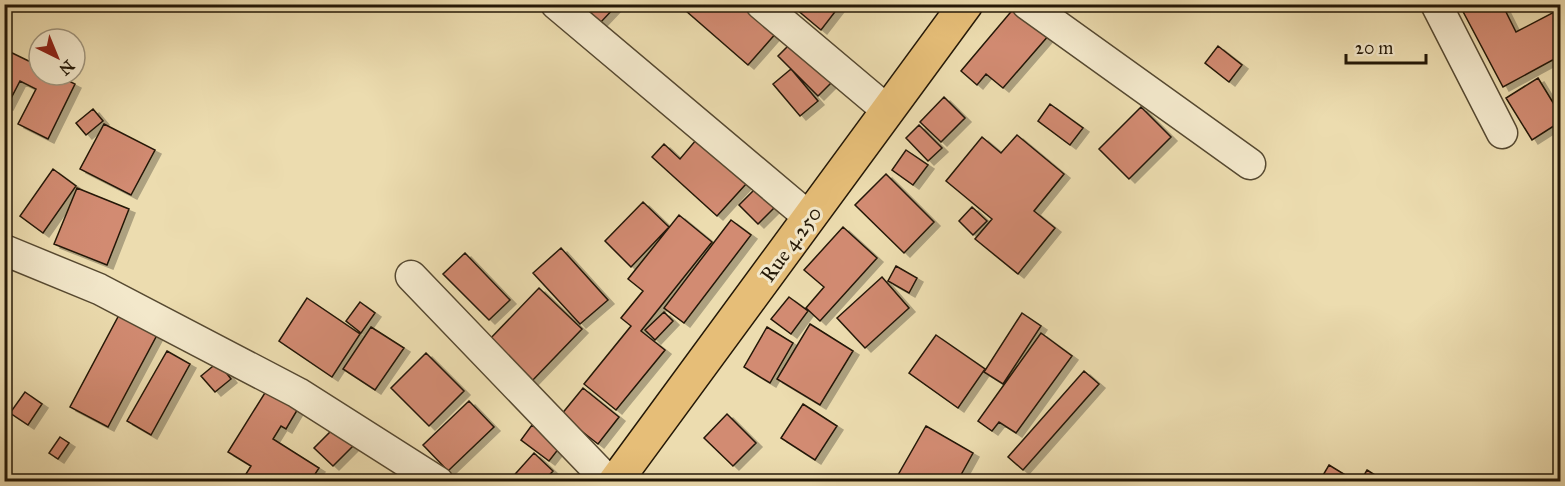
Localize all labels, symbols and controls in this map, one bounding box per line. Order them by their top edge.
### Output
north arrow [27,27,87,87]
scale bar [1346,27,1426,65]
text: 20 m [1355,37,1393,59]
text: N [55,56,78,79]
street label: Rue 4.250 [755,201,827,287]

